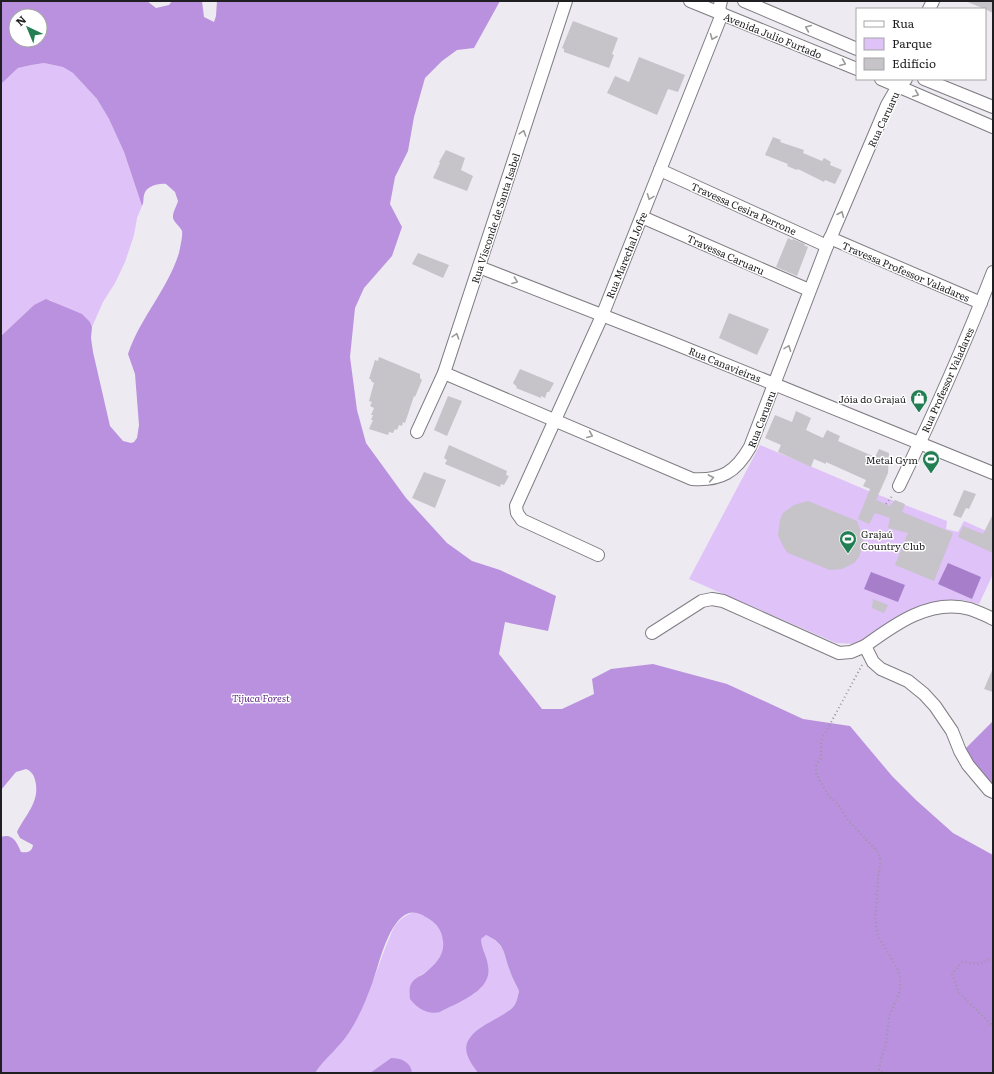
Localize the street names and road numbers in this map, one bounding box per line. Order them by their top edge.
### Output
street label: Avenida Julio Furtado [722,8,825,62]
street label: Rua Caruaru [863,88,903,149]
street label: Rua Visconde de Santa Isabel [467,150,523,285]
street label: Travessa Cesira Perrone [689,178,799,238]
street label: Rua Marechal Jofre [602,209,650,301]
street label: Travessa Caruaru [685,230,768,278]
street label: Travessa Professor Valadares [840,237,973,305]
street label: Rua Professor Valadares [917,325,977,435]
street label: Rua Canavieiras [687,343,764,385]
street label: Rua Caruaru [743,388,779,450]

